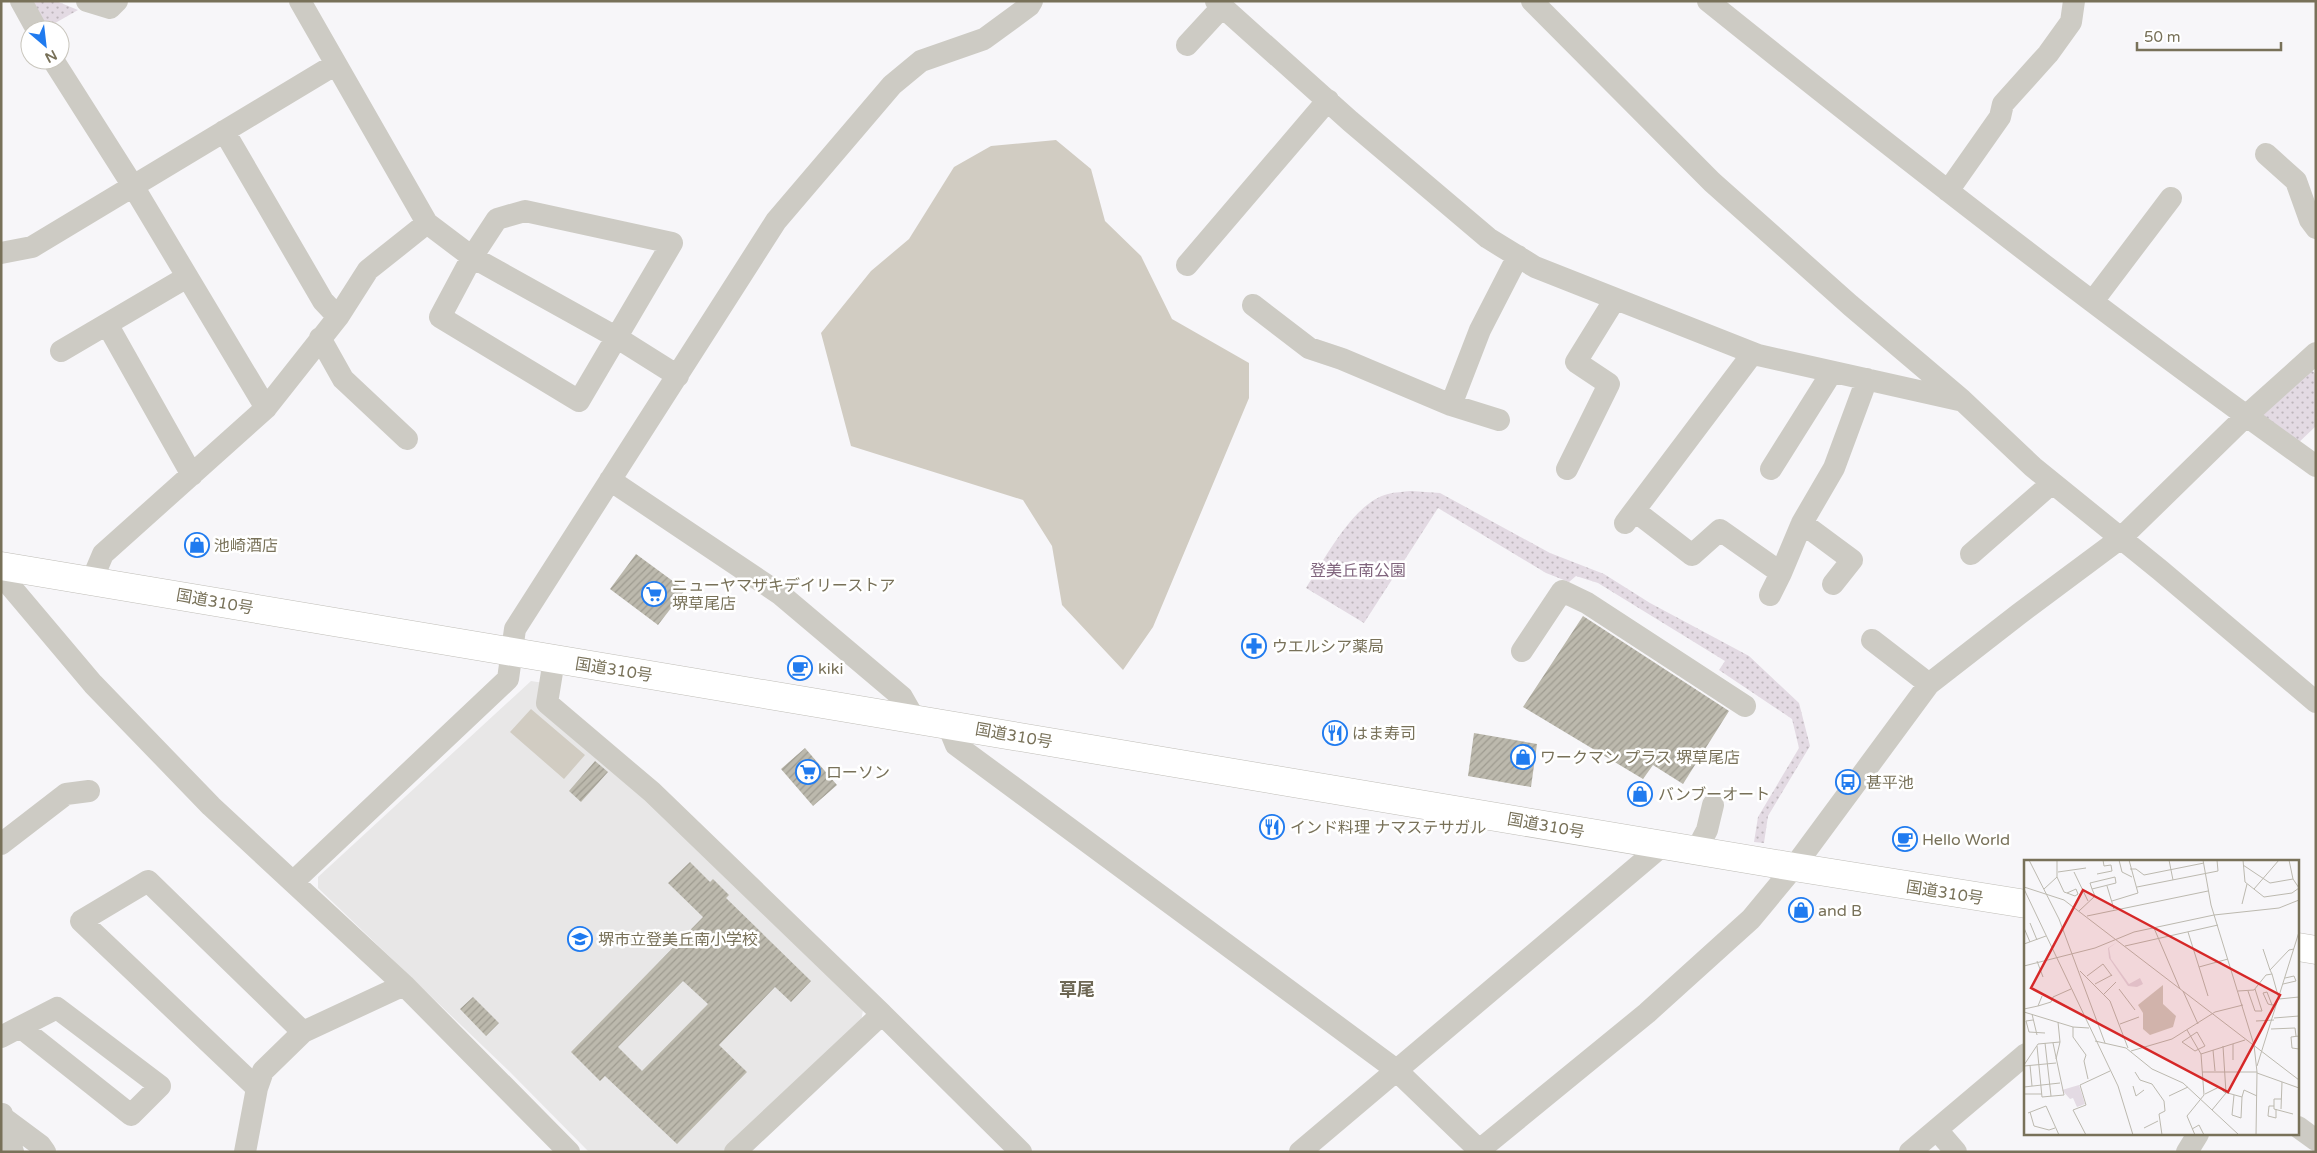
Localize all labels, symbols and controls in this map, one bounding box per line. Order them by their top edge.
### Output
north arrow [20,20,70,70]
scale bar [2137,20,2281,52]
text: 50 m [2144,28,2181,46]
text: N [42,46,60,66]
shop icon: 池崎酒店 [184,532,210,558]
place label: 池崎酒店 [214,536,278,556]
park label: 登美丘南公園 [1310,561,1406,581]
place label: ニューヤマザキデイリーストア 堺草尾店 [672,576,895,614]
supermarket icon: ニューヤマザキデイリーストア 堺草尾店 [641,581,667,607]
street label: 国道310号 [175,585,255,619]
pharmacy icon: ウエルシア薬局 [1241,633,1267,659]
place label: ウエルシア薬局 [1272,637,1384,657]
street label: 国道310号 [574,654,654,686]
cafe icon: kiki [787,655,813,681]
place label: kiki [818,659,843,679]
street label: 国道310号 [974,719,1054,753]
restaurant icon: はま寿司 [1322,720,1348,746]
place label: はま寿司 [1352,724,1416,744]
shop icon: ワークマン プラス 堺草尾店 [1510,744,1536,770]
place label: ワークマン プラス 堺草尾店 [1540,748,1740,768]
supermarket icon: ローソン [795,759,821,785]
place label: ローソン [826,763,890,783]
bus stop icon: 甚平池 [1835,769,1861,795]
place label: 甚平池 [1866,773,1914,793]
shop icon: バンブーオート [1627,781,1653,807]
place label: バンブーオート [1658,785,1770,805]
street label: 国道310号 [1506,809,1586,843]
restaurant icon: インド料理 ナマステサガル [1259,814,1285,840]
place label: インド料理 ナマステサガル [1290,818,1486,838]
cafe icon: Hello World [1892,826,1918,852]
place label: Hello World [1922,830,2010,850]
inset map [2024,860,2300,1136]
street label: 国道310号 [1905,877,1985,909]
shop icon: and B [1788,897,1814,923]
place label: and B [1818,901,1862,921]
school or university icon: 堺市立登美丘南小学校 [567,926,593,952]
place label: 堺市立登美丘南小学校 [598,930,758,950]
district label: 草尾 [1059,979,1095,1001]

